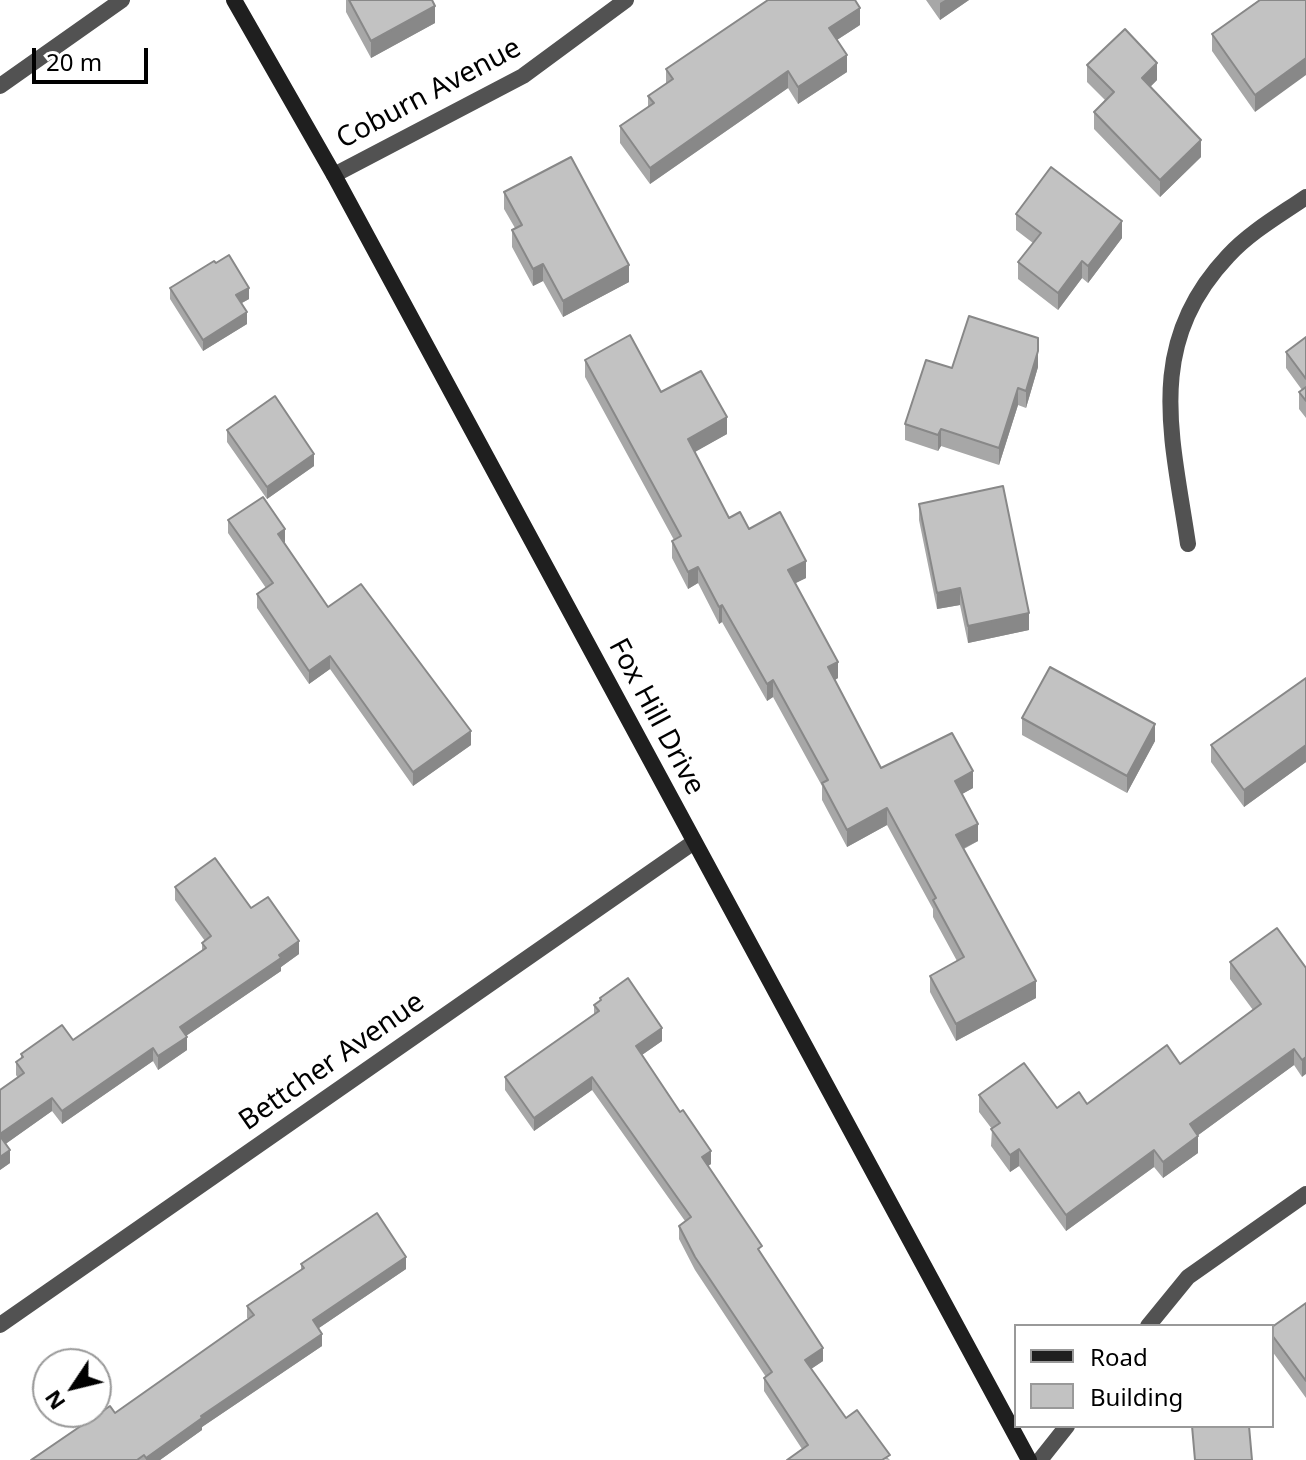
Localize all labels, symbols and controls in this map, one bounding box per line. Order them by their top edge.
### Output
street label: Coburn Avenue [331,31,527,157]
scale bar [36,32,152,82]
text: 20 m [46,45,102,78]
street label: Fox Hill Drive [601,633,711,801]
street label: Bettcher Avenue [233,986,431,1138]
legend [1014,1324,1274,1428]
text: Road [1090,1340,1148,1373]
north arrow [32,1348,112,1428]
text: Building [1090,1380,1183,1413]
text: N [37,1385,71,1417]

